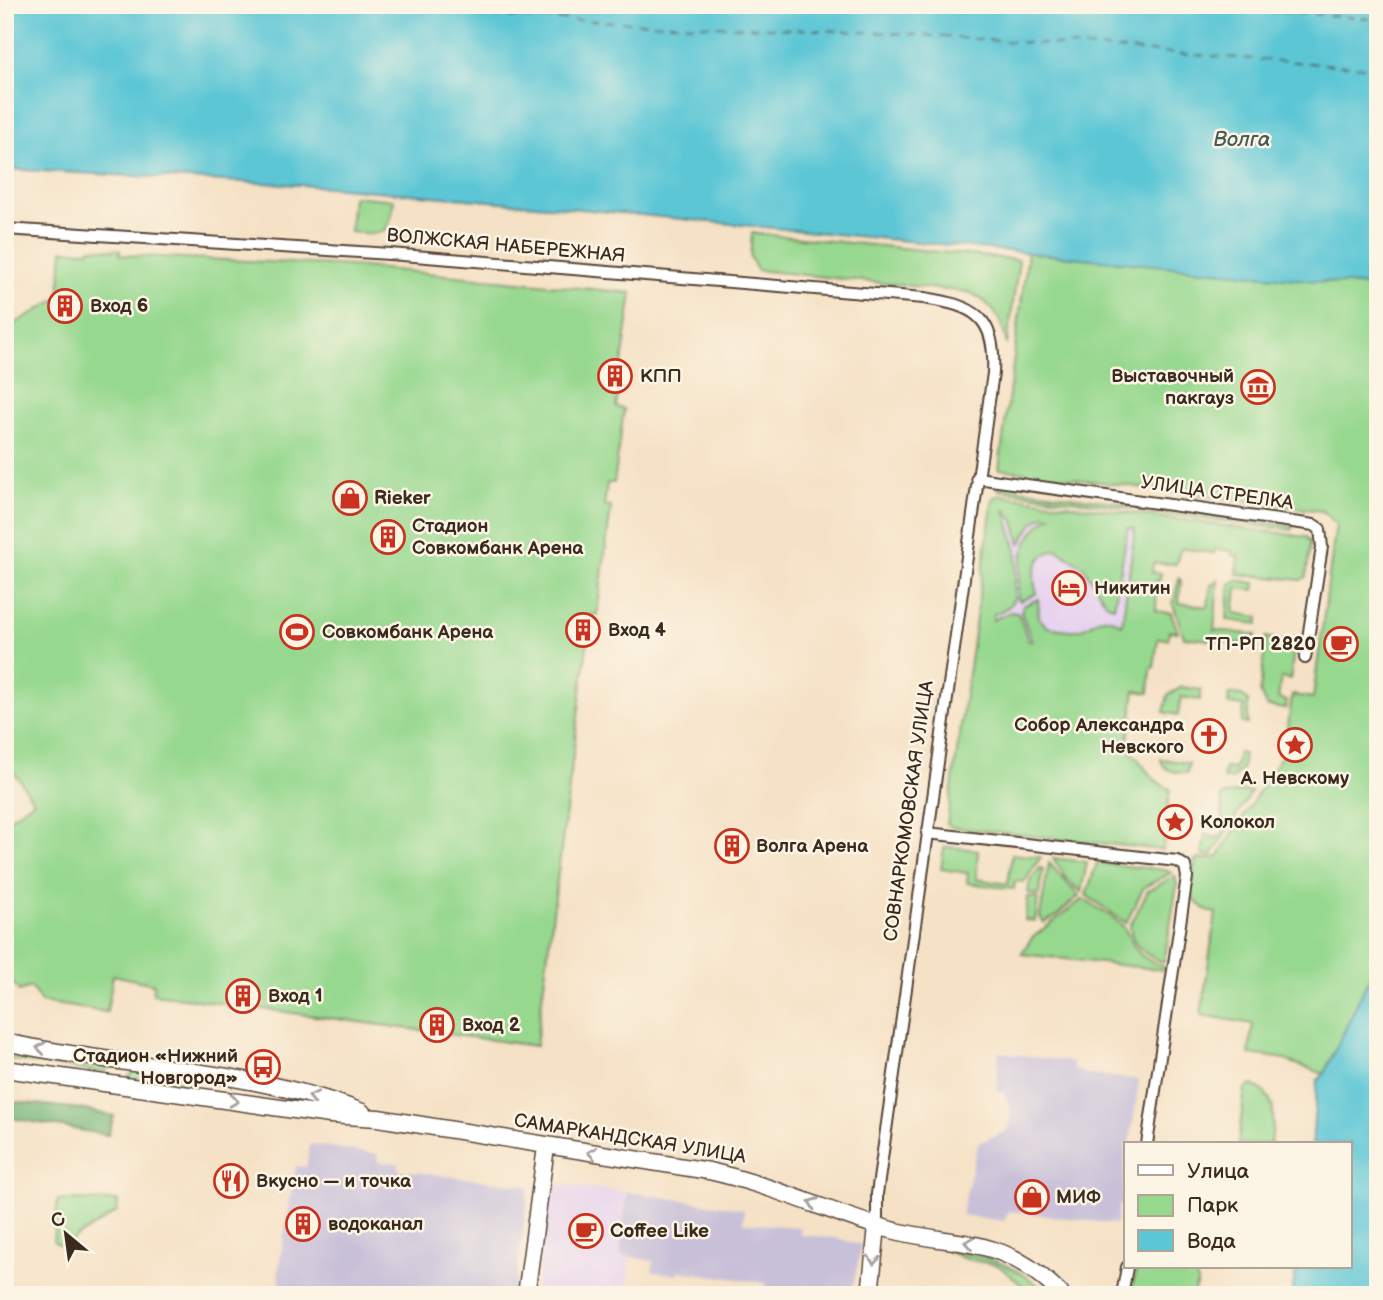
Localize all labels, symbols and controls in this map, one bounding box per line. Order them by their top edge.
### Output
water label: Волга [1214,127,1270,152]
street label: ВОЛЖСКАЯ НАБЕРЕЖНАЯ [386,224,626,268]
building icon: Вход 6 [46,287,84,325]
place label: Вход 6 [90,295,148,318]
building icon: КПП [596,357,634,395]
place label: КПП [640,365,682,388]
place label: Выставочный пакгауз [1111,365,1234,410]
museum icon: Выставочный пакгауз [1239,368,1277,406]
street label: УЛИЦА СТРЕЛКА [1139,471,1295,515]
shop icon: Rieker [331,479,369,517]
place label: Rieker [374,487,431,510]
place label: Стадион Совкомбанк Арена [412,515,584,560]
building icon: Стадион Совкомбанк Арена [369,518,407,556]
hotel icon: Никитин [1050,569,1088,607]
place label: Никитин [1094,577,1171,600]
building icon: Вход 4 [564,611,602,649]
sports icon: Совкомбанк Арена [278,613,316,651]
place label: Вход 4 [608,619,666,642]
place label: Совкомбанк Арена [322,621,494,644]
cafe icon: ТП-РП 2820 [1322,625,1360,663]
place label: ТП-РП 2820 [1205,633,1316,656]
street label: СОВНАРКОМОВСКАЯ УЛИЦА [879,679,939,943]
place label: Собор Александра Невского [1014,714,1185,759]
church icon: Собор Александра Невского [1190,717,1228,755]
place icon: А. Невскому [1276,726,1314,764]
place label: А. Невскому [1240,767,1349,790]
place icon: Колокол [1156,803,1194,841]
place label: Колокол [1200,811,1275,834]
building icon: Волга Арена [713,827,751,865]
place label: Волга Арена [756,835,869,858]
building icon: Вход 1 [224,977,262,1015]
place label: Вход 1 [268,985,323,1008]
building icon: Вход 2 [418,1006,456,1044]
place label: Вход 2 [462,1014,521,1037]
one-way arrow [35,1041,46,1056]
place label: Стадион «Нижний Новгород» [73,1045,238,1090]
bus stop icon: Стадион «Нижний Новгород» [244,1048,282,1086]
one-way arrow [307,1091,319,1105]
one-way arrow [228,1093,240,1108]
street label: САМАРКАНДСКАЯ УЛИЦА [512,1109,748,1169]
legend [1124,1142,1352,1268]
one-way arrow [586,1146,598,1161]
text: Улица [1187,1159,1250,1184]
restaurant icon: Вкусно — и точка [212,1162,250,1200]
place label: Вкусно — и точка [256,1170,412,1193]
shop icon: МИФ [1013,1178,1051,1216]
place label: МИФ [1056,1186,1101,1209]
text: Парк [1187,1193,1238,1218]
one-way arrow [808,1197,820,1211]
north arrow [32,1198,102,1268]
building icon: водоканал [284,1205,322,1243]
text: С [47,1207,70,1234]
cafe icon: Coffee Like [567,1212,605,1250]
place label: водоканал [328,1213,423,1236]
place label: Coffee Like [610,1220,709,1243]
text: Вода [1187,1229,1236,1254]
one-way arrow [963,1236,975,1251]
one-way arrow [867,1255,882,1266]

